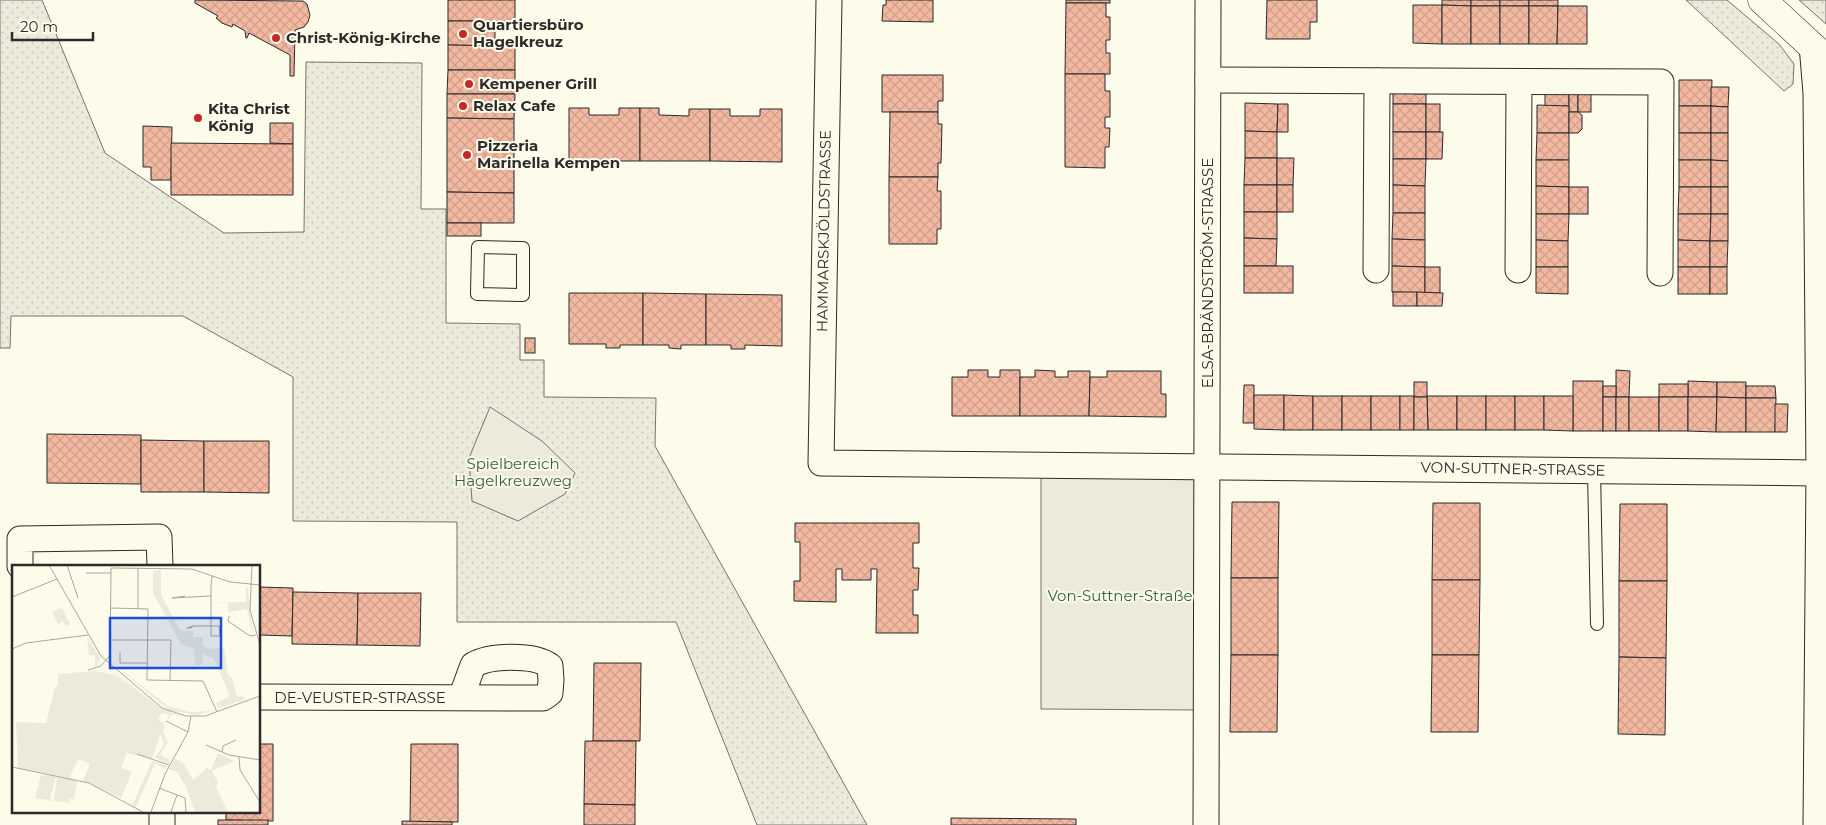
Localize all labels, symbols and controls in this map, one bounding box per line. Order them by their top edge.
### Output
scale bar [12,10,94,42]
place label: Quartiersbüro Hagelkreuz [473,15,584,51]
text: 20 m [20,17,58,36]
place label: Christ-König-Kirche [286,28,441,47]
marker: Quartiersbüro Hagelkreuz [457,28,469,40]
marker: Christ-König-Kirche [270,32,282,44]
place label: Kempener Grill [479,74,597,93]
marker: Kempener Grill [463,78,475,90]
place label: Relax Cafe [473,96,556,115]
place label: Kita Christ König [208,99,290,135]
marker: Relax Cafe [457,100,469,112]
marker: Kita Christ König [192,112,204,124]
street label: HAMMARSKJÖLDSTRASSE [812,130,835,332]
place label: Pizzeria Marinella Kempen [477,136,620,172]
marker: Pizzeria Marinella Kempen [461,149,473,161]
street label: ELSA-BRÄNDSTRÖM-STRASSE [1198,158,1217,388]
park label: Spielbereich Hagelkreuzweg [454,454,572,490]
street label: VON-SUTTNER-STRASSE [1420,457,1606,480]
inset map [12,565,260,812]
park label: Von-Suttner-Straße [1047,586,1193,605]
street label: DE-VEUSTER-STRASSE [274,688,446,707]

